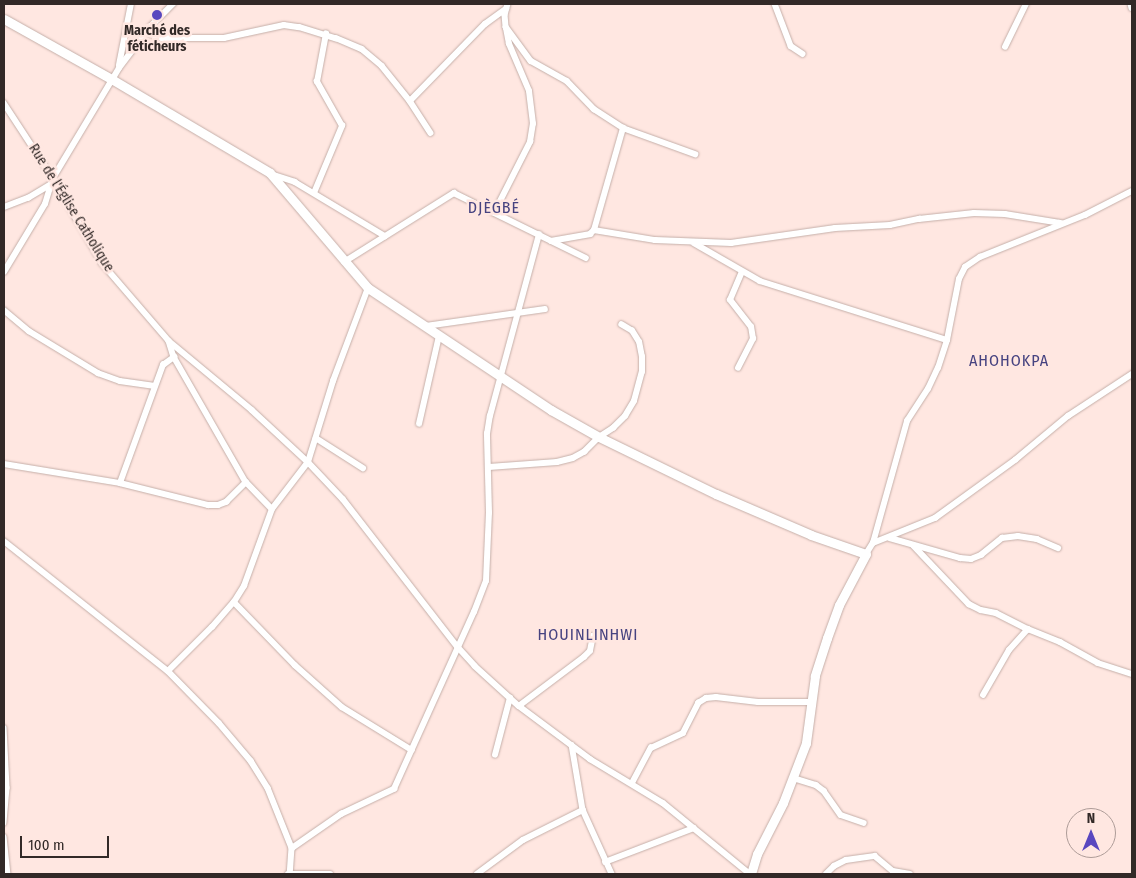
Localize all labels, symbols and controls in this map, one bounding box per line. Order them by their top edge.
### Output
marker: Marché des féticheurs [151,9,163,21]
place label: Marché des féticheurs [124,23,190,56]
street label: Rue de l'Église Catholique [25,141,117,275]
district label: DJÈGBÉ [467,198,521,218]
district label: AHOHOKPA [968,351,1050,371]
district label: HOUINLINHWI [536,625,640,645]
north arrow [1066,808,1116,858]
text: N [1087,810,1095,827]
scale bar [22,826,111,858]
text: 100 m [28,836,65,854]

